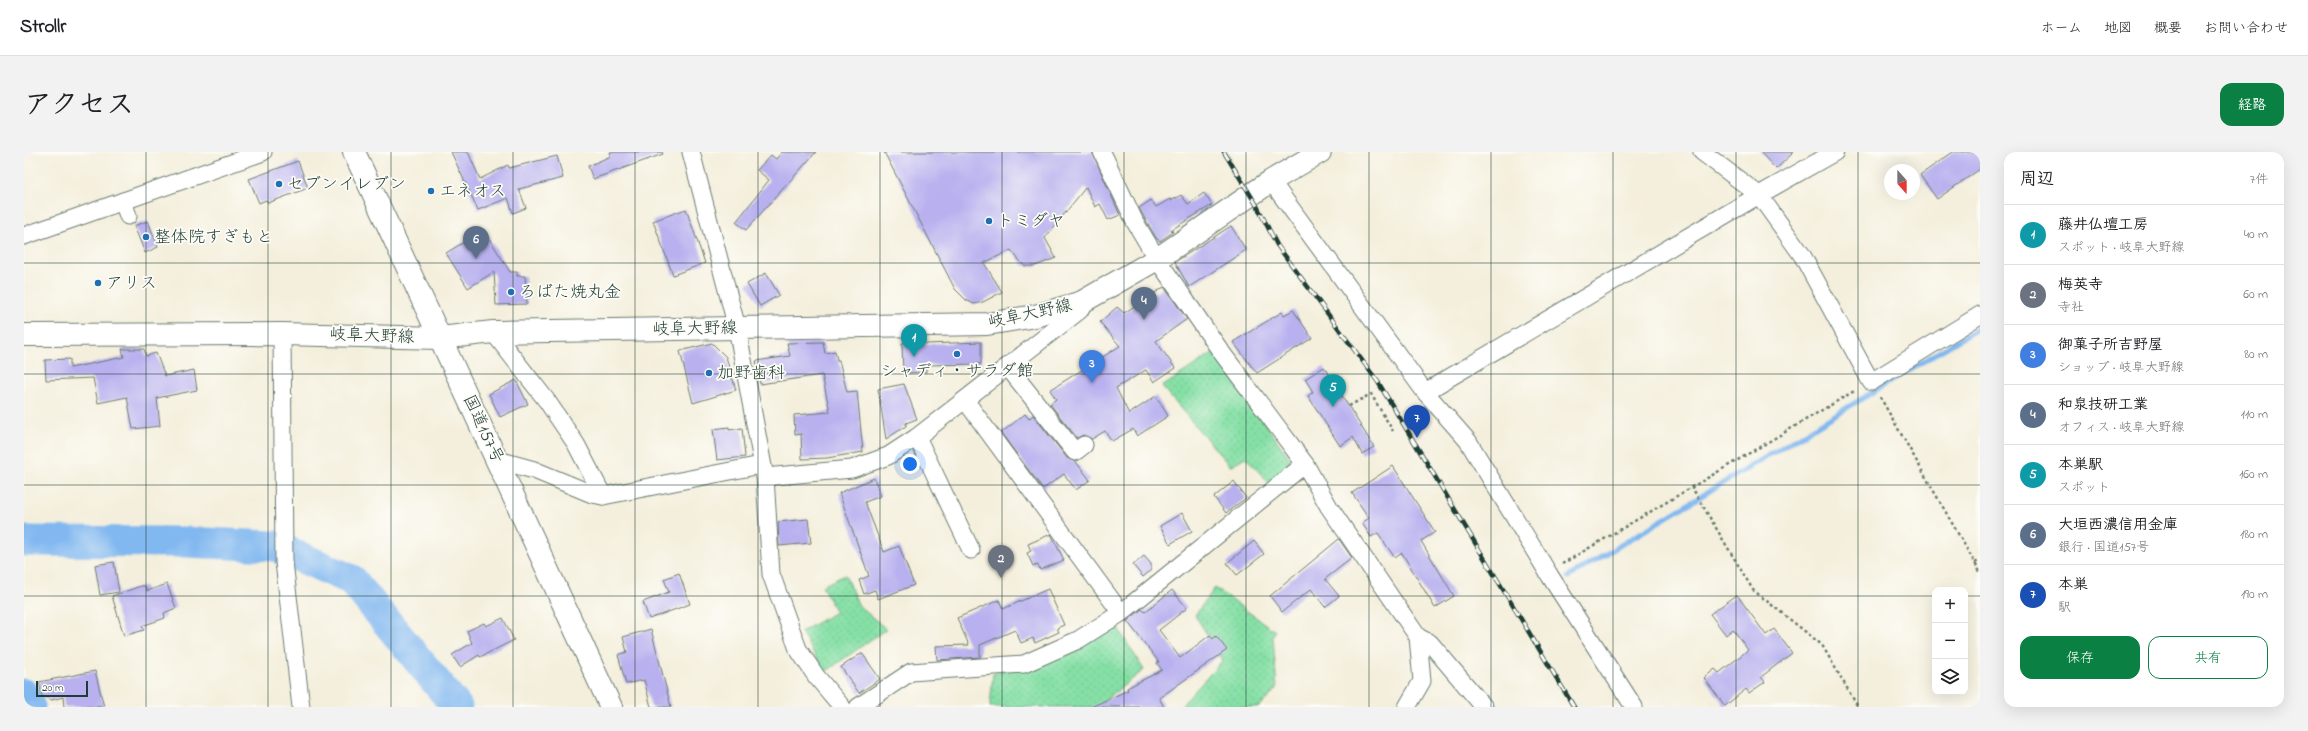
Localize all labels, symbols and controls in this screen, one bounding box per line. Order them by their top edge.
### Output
text: Strollr [20,14,66,41]
text: ホーム [2041,18,2082,39]
text: 地図 [2104,18,2132,39]
text: 概要 [2154,18,2182,39]
text: お問い合わせ [2204,18,2288,39]
button: 経路 [2220,83,2284,126]
text: アクセス [24,86,134,127]
north arrow [1884,164,1920,200]
text: 周辺 [2020,167,2054,192]
text: 7件 [2250,170,2268,189]
place label: セブンイレブン [287,172,406,197]
marker: セブンイレブン [274,179,284,189]
place label: エネオス [439,179,506,204]
marker: エネオス [426,186,436,196]
place label: トミダヤ [997,209,1065,234]
text: 藤井仏壇工房 [2058,214,2148,236]
marker: トミダヤ [984,216,994,226]
place label: 整体院すぎもと [154,225,273,250]
text: 1 [2031,225,2035,244]
text: 40 m [2244,225,2268,244]
pin: 6 [463,226,489,259]
marker: 整体院すぎもと [141,232,151,242]
text: スポット · 岐阜大野線 [2058,238,2184,257]
place label: アリス [106,271,157,296]
text: 梅英寺 [2058,274,2103,296]
marker: アリス [93,278,103,288]
place label: ろばた焼丸金 [519,280,621,305]
text: 2 [2030,285,2036,304]
text: 60 m [2243,285,2268,304]
marker: ろばた焼丸金 [506,287,516,297]
pin: 4 [1131,287,1157,320]
street label: 岐阜大野線 [986,293,1074,335]
text: 寺社 [2058,298,2084,317]
street label: 岐阜大野線 [652,316,738,342]
street label: 岐阜大野線 [329,322,415,350]
pin: 1 [901,324,927,357]
text: 御菓子所吉野屋 [2058,334,2163,356]
text: 3 [2030,345,2036,364]
text: 80 m [2244,345,2268,364]
marker: シャディ・サラダ館 [952,349,962,359]
pin: 3 [1079,350,1105,383]
text: ショップ · 岐阜大野線 [2058,358,2184,377]
place label: シャディ・サラダ館 [881,359,1034,384]
place label: 加野歯科 [717,361,785,386]
marker: 加野歯科 [704,368,714,378]
pin: 5 [1320,374,1346,407]
street label: 国道157号 [456,391,510,467]
text: 和泉技研工業 [2058,394,2148,416]
pin: 7 [1404,405,1430,438]
text: 4 [2030,405,2036,424]
text: 110 m [2241,405,2268,424]
text: オフィス · 岐阜大野線 [2058,418,2184,437]
your location [900,454,920,474]
text: 本巣駅 [2058,454,2103,476]
text: 5 [2029,465,2037,484]
text: 160 m [2239,465,2268,484]
text: スポット [2058,478,2110,497]
text: 大垣西濃信用金庫 [2058,514,2178,536]
text: 6 [2030,525,2036,544]
text: 180 m [2240,525,2268,544]
text: 銀行 · 国道157号 [2058,538,2149,557]
pin: 2 [988,545,1014,578]
text: 本巣 [2058,574,2088,596]
text: 7 [2030,585,2036,604]
text: 190 m [2241,585,2268,604]
map controls [1932,587,1968,695]
button: + [1932,587,1968,623]
text: 駅 [2058,598,2071,617]
button: − [1932,623,1968,659]
button: 保存 [2020,636,2140,679]
button: 共有 [2148,636,2268,679]
button: layers [1932,659,1968,695]
scale bar [36,679,88,698]
text: 20 m [42,680,64,696]

